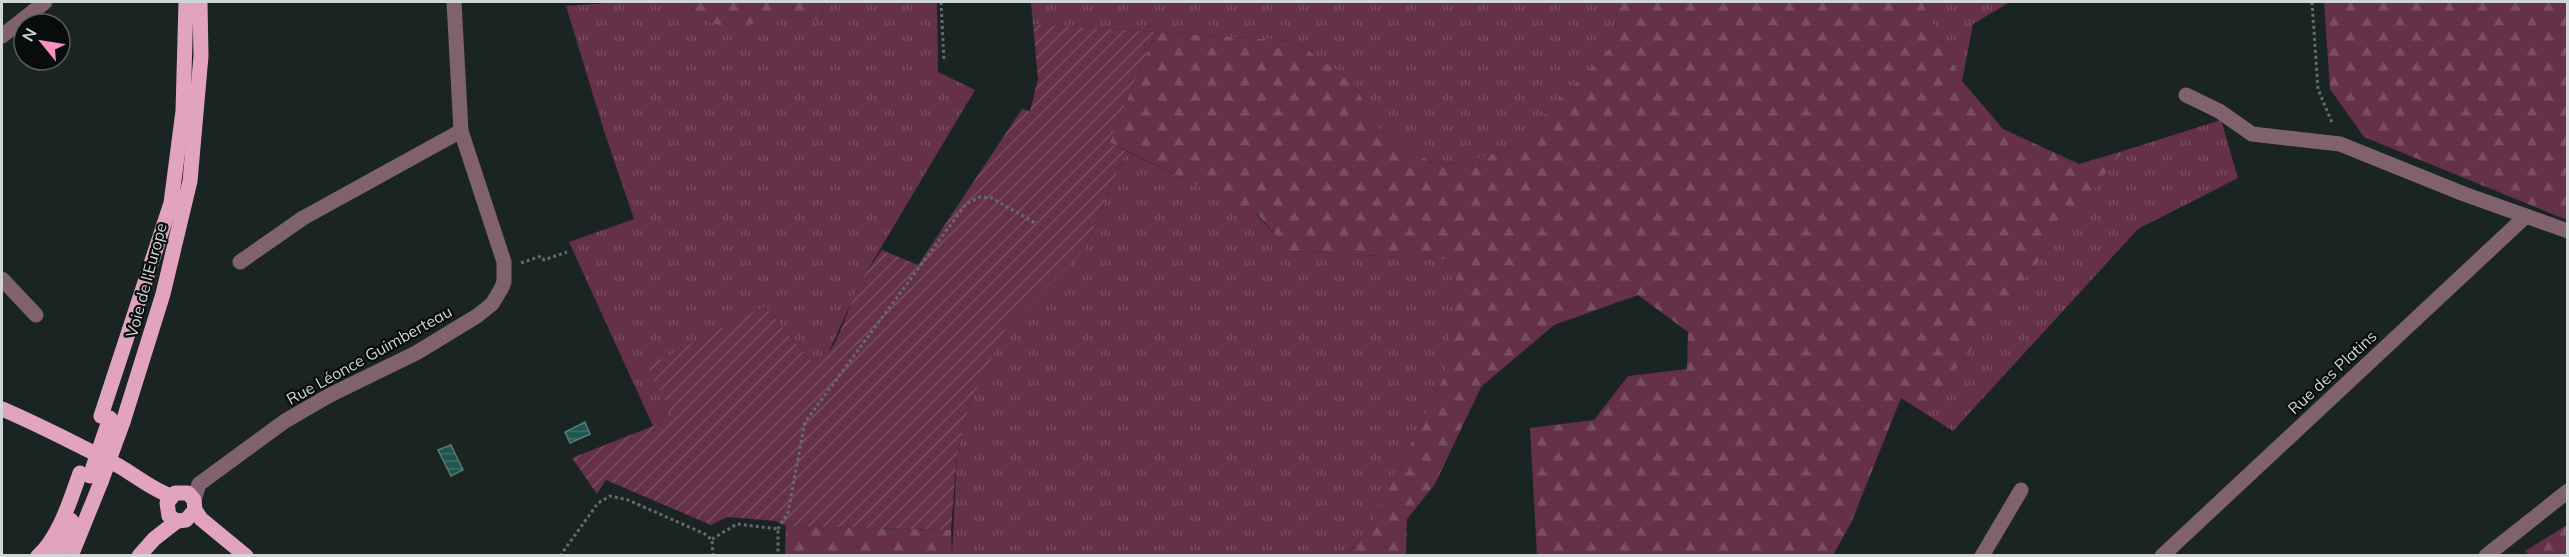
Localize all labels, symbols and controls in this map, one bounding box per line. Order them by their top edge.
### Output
north arrow [12,12,72,72]
text: N [17,24,41,45]
street label: Voie de l'Europe [121,221,171,339]
street label: Rue Léonce Guimberteau [283,301,455,409]
street label: Rue des Platins [2283,326,2381,418]

